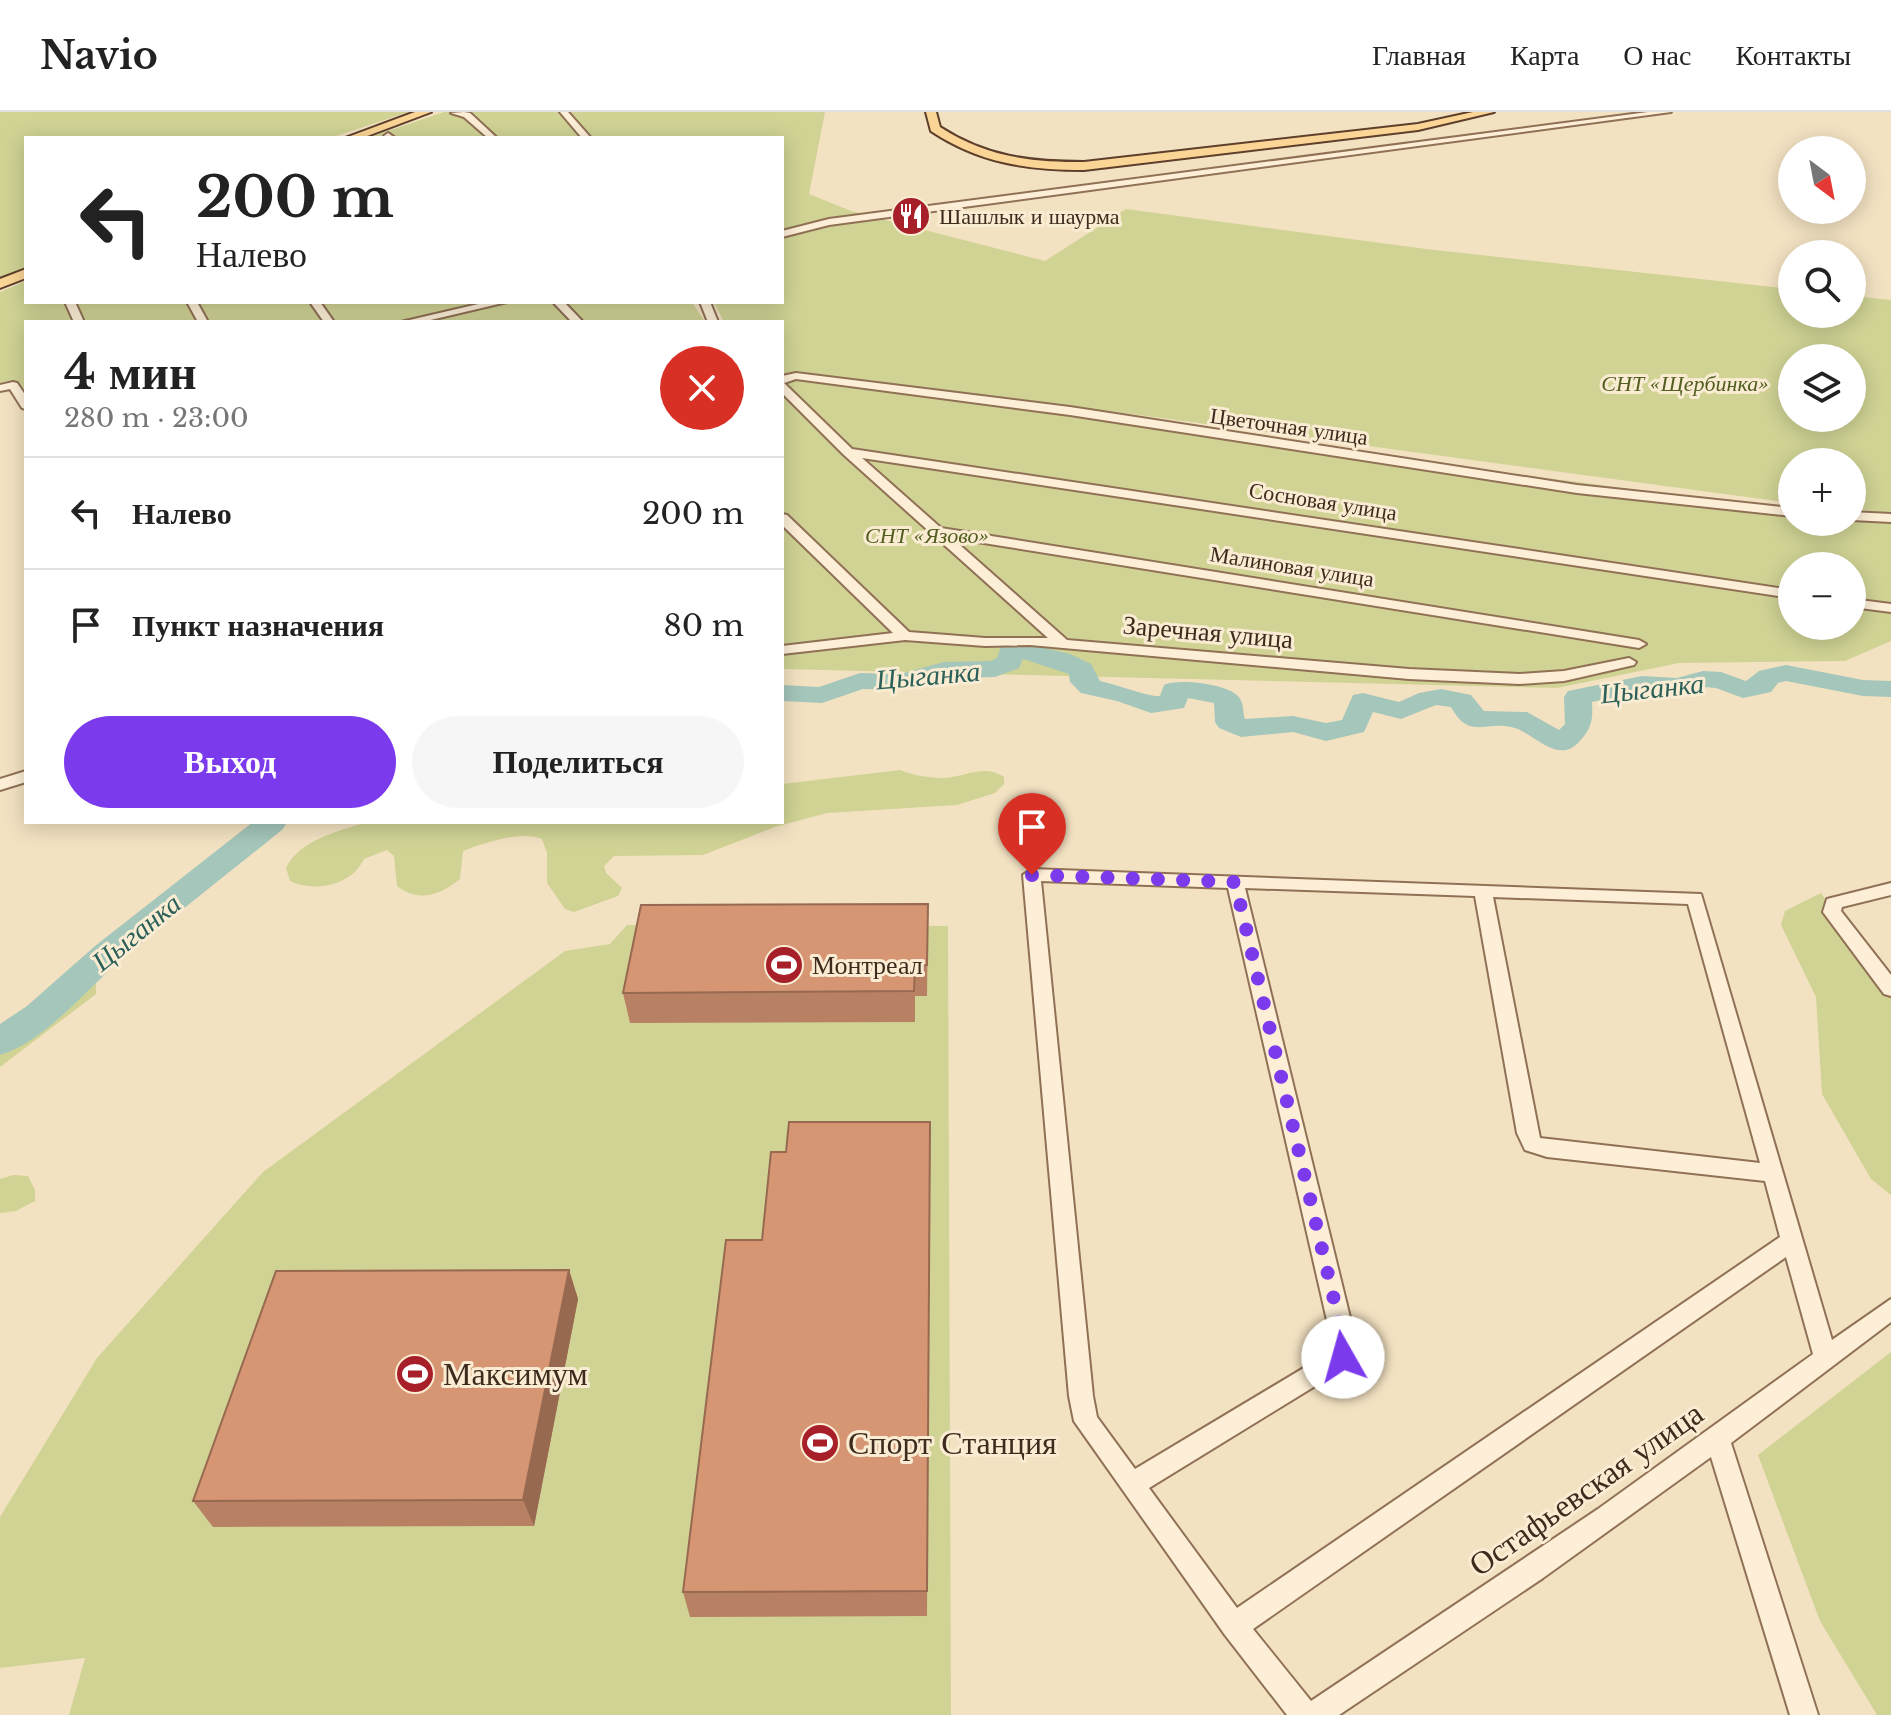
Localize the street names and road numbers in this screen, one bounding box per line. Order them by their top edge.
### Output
street label: Цветочная улица [1208,402,1370,451]
street label: Сосновая улица [1247,476,1399,527]
street label: Малиновая улица [1208,540,1376,593]
street label: Заречная улица [1122,609,1295,655]
street label: Остафьевская улица [1461,1393,1711,1585]

